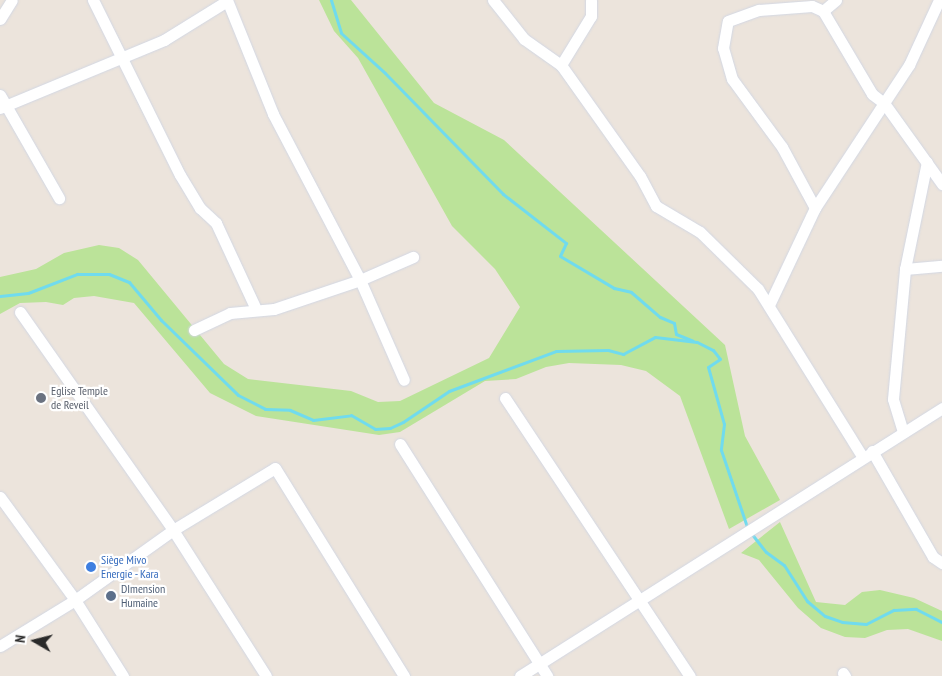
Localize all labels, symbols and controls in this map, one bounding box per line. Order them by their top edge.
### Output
place label: Eglise Temple de Reveil [51,384,108,412]
marker: Eglise Temple de Reveil [35,392,47,404]
place label: Siège Mivo Energie - Kara [101,553,160,581]
marker: Siège Mivo Energie - Kara [85,561,97,573]
place label: DImension Humaine [121,582,165,610]
marker: DImension Humaine [105,590,117,602]
north arrow [10,616,60,666]
text: N [11,634,30,644]

